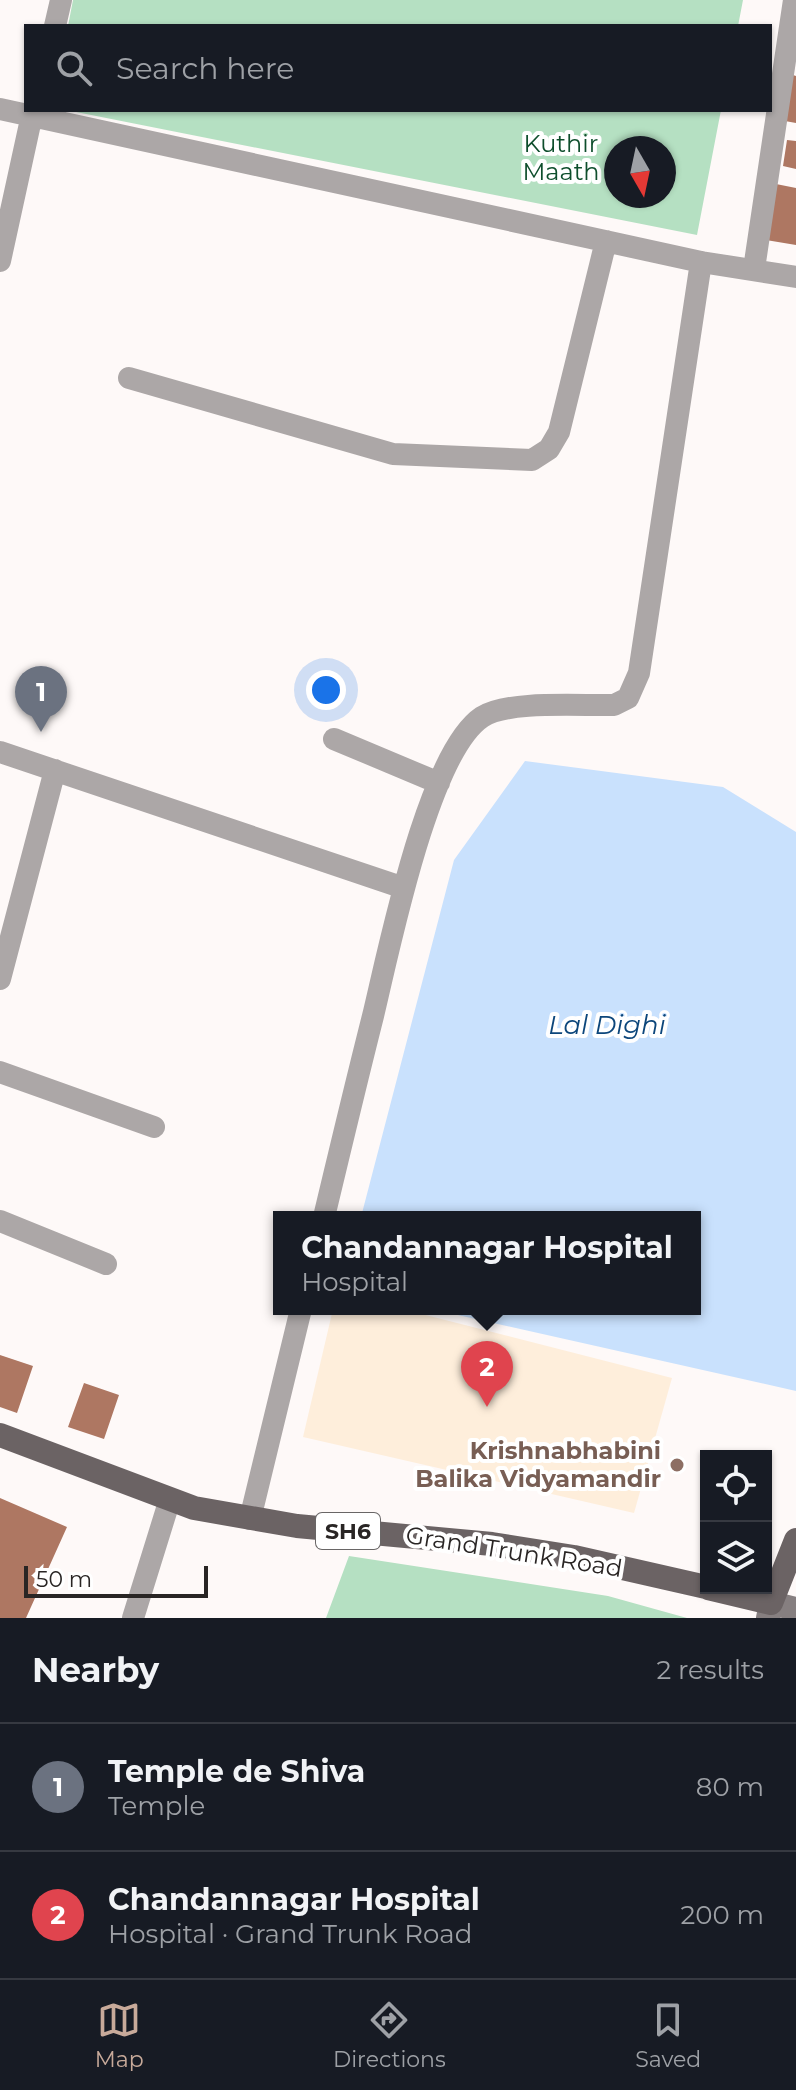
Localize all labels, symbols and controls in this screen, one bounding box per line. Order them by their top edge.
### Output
search box [24,24,772,112]
icon: search [52,46,96,90]
text: Search here [116,50,294,87]
park label: Kuthir Maath [522,129,600,186]
north arrow [604,136,676,208]
pin: 1 [15,666,67,732]
your location [306,670,346,710]
water label: Lal Dighi [548,1009,667,1041]
popup [273,1211,701,1315]
text: Chandannagar Hospital [301,1229,673,1266]
text: Hospital [301,1266,408,1298]
pin: 2 [461,1341,513,1407]
place label: Krishnabhabini Balika Vidyamandir [415,1436,661,1493]
map controls [700,1450,772,1594]
button: locate [700,1450,772,1522]
marker: Krishnabhabini Balika Vidyamandir [668,1456,686,1474]
road number: SH6 [316,1513,380,1549]
street label: Grand Trunk Road [404,1520,624,1583]
button: layers [700,1522,772,1594]
scale bar [24,1562,208,1598]
text: 50 m [36,1566,92,1593]
text: Nearby [32,1649,159,1691]
text: 2 results [656,1654,764,1686]
text: Temple de Shiva [108,1753,365,1790]
text: 1 [53,1771,63,1803]
text: 80 m [696,1771,764,1803]
text: Temple [108,1790,205,1822]
text: Chandannagar Hospital [108,1881,480,1918]
text: 2 [50,1899,66,1931]
text: 200 m [680,1899,764,1931]
text: Hospital · Grand Trunk Road [108,1918,472,1950]
tab: Map [95,1998,144,2073]
tab: Directions [333,1998,446,2073]
tab: Saved [635,1998,701,2073]

